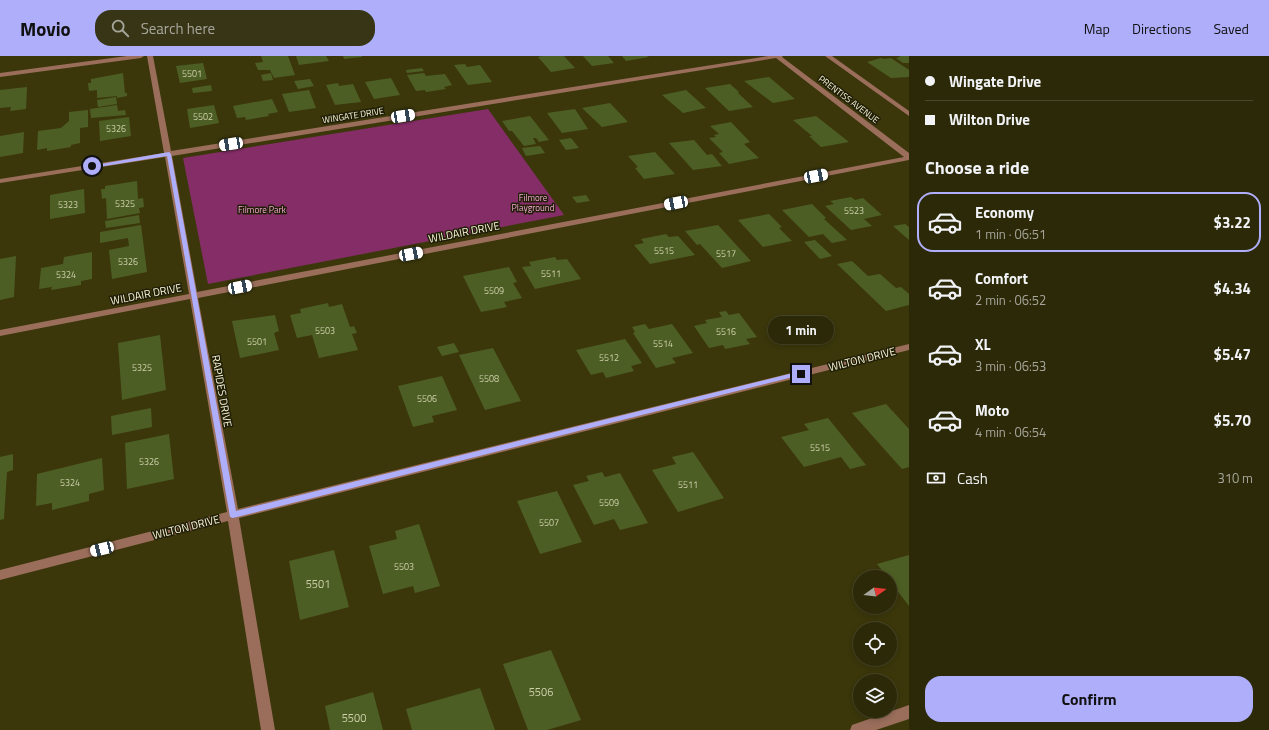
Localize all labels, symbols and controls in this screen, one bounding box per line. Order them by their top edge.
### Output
search box [95,10,375,46]
text: Movio [20,14,71,43]
icon: search [109,17,131,39]
text: Search here [141,17,215,40]
text: Map [1084,18,1110,39]
text: Directions [1132,18,1191,39]
text: Saved [1213,18,1249,39]
house number: 5501 [182,67,202,80]
text: Wingate Drive [949,70,1041,93]
street label: PRENTISS AVENUE [816,72,882,126]
street label: WINGATE DRIVE [321,104,385,126]
car [390,108,416,124]
text: Wilton Drive [949,108,1030,131]
house number: 5502 [193,110,213,123]
house number: 5326 [106,122,126,135]
car [218,136,244,152]
text: Choose a ride [925,154,1029,181]
route start [83,157,101,175]
car [803,168,829,184]
park label: Filmore Playground [512,191,555,214]
car [663,195,689,211]
house number: 5325 [115,197,135,210]
house number: 5323 [58,198,78,211]
text: Economy [975,201,1034,224]
park label: Filmore Park [238,203,287,216]
house number: 5523 [844,204,864,217]
icon: car [927,204,963,240]
text: $3.22 [1214,211,1251,234]
street label: WILDAIR DRIVE [427,217,501,247]
text: 1 min · 06:51 [975,224,1046,244]
house number: 5515 [654,244,674,257]
car [398,246,424,262]
house number: 5517 [716,247,736,260]
house number: 5326 [118,255,138,268]
house number: 5511 [541,267,561,280]
text: Comfort [975,267,1028,290]
house number: 5324 [56,268,76,281]
icon: car [927,270,963,306]
text: $4.34 [1214,277,1251,300]
street label: WILDAIR DRIVE [109,279,183,309]
car [227,279,253,295]
house number: 5509 [484,284,504,297]
text: 2 min · 06:52 [975,290,1046,310]
callout: 1 min [768,316,834,344]
text: 1 min [785,320,817,340]
house number: 5503 [315,324,335,337]
house number: 5516 [716,325,736,338]
text: XL [975,333,991,356]
house number: 5501 [247,335,267,348]
icon: car [927,336,963,372]
house number: 5514 [653,337,673,350]
street label: WILTON DRIVE [827,343,897,375]
text: $5.47 [1214,343,1251,366]
house number: 5512 [599,351,619,364]
street label: RAPIDES DRIVE [208,354,236,428]
text: 3 min · 06:53 [975,356,1046,376]
house number: 5325 [132,361,152,374]
route end [792,365,810,383]
house number: 5508 [479,372,499,385]
house number: 5506 [417,392,437,405]
text: Moto [975,399,1009,422]
icon: car [927,402,963,438]
text: $5.70 [1214,409,1251,432]
text: 4 min · 06:54 [975,422,1046,442]
house number: 5515 [810,441,830,454]
house number: 5326 [139,455,159,468]
icon: cash [925,467,947,489]
text: Cash [957,467,988,490]
text: 310 m [1217,468,1253,488]
house number: 5324 [60,476,80,489]
house number: 5511 [678,478,698,491]
house number: 5509 [599,496,619,509]
street label: WILTON DRIVE [151,511,221,543]
house number: 5507 [539,516,559,529]
car [89,540,115,558]
house number: 5503 [394,560,414,573]
north arrow [853,570,897,614]
map controls [853,570,897,718]
house number: 5501 [306,576,330,592]
button: locate [853,622,897,666]
button: layers [853,674,897,718]
button: Confirm [925,676,1253,722]
house number: 5506 [529,684,553,700]
house number: 5500 [342,710,366,726]

